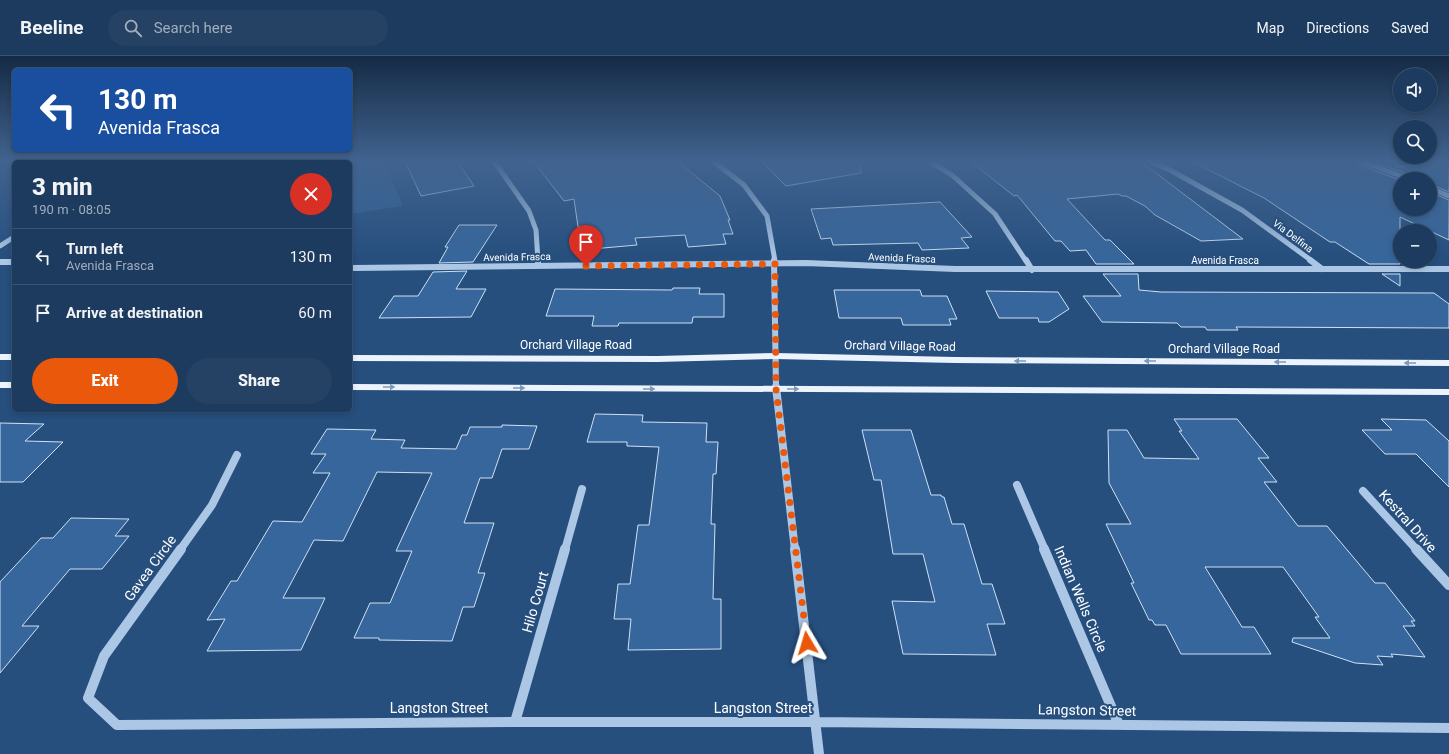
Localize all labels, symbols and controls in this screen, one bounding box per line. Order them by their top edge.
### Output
search box [108,10,388,46]
text: Beeline [20,16,84,39]
icon: search [122,17,144,39]
text: Search here [154,19,233,37]
text: Map [1257,20,1284,36]
text: Directions [1306,20,1369,36]
text: Saved [1391,20,1429,36]
map controls [1393,68,1437,268]
button: sound [1393,68,1437,112]
text: 130 m [98,83,177,116]
icon: left [32,84,84,136]
text: Avenida Frasca [98,117,220,138]
button: search [1393,120,1437,164]
button: + [1393,172,1437,216]
text: 3 min [32,173,93,201]
button: close [290,173,332,215]
text: 190 m · 08:05 [32,202,111,217]
street label: Via Delfina [1271,217,1315,255]
button: − [1393,224,1437,268]
pin [569,225,603,266]
icon: arrive [575,231,597,253]
text: Turn left [66,240,123,258]
icon: left [32,246,54,268]
text: 130 m [290,248,332,266]
street label: Avenida Frasca [483,251,551,263]
street label: Avenida Frasca [868,251,936,265]
street label: Avenida Frasca [1191,255,1259,266]
text: Avenida Frasca [66,258,154,273]
icon: arrive [32,302,54,324]
text: Arrive at destination [66,304,203,322]
text: 60 m [298,304,332,322]
street label: Orchard Village Road [520,338,632,352]
street label: Orchard Village Road [844,338,956,354]
street label: Orchard Village Road [1168,342,1280,356]
button: Exit [32,358,178,404]
button: Share [186,358,332,404]
one-way arrow [1013,358,1026,364]
one-way arrow [1143,358,1156,364]
one-way arrow [1273,359,1286,365]
one-way arrow [1403,360,1416,366]
one-way arrow [383,384,396,390]
one-way arrow [513,385,526,391]
one-way arrow [643,385,655,392]
one-way arrow [787,386,800,392]
street label: Kestral Drive [1376,487,1440,555]
street label: Gavea Circle [121,532,179,604]
street label: Indian Wells Circle [1051,543,1111,655]
street label: Hilo Court [519,569,551,634]
position arrow [786,622,828,664]
street label: Langston Street [390,700,489,716]
street label: Langston Street [714,700,813,716]
street label: Langston Street [1038,701,1137,719]

